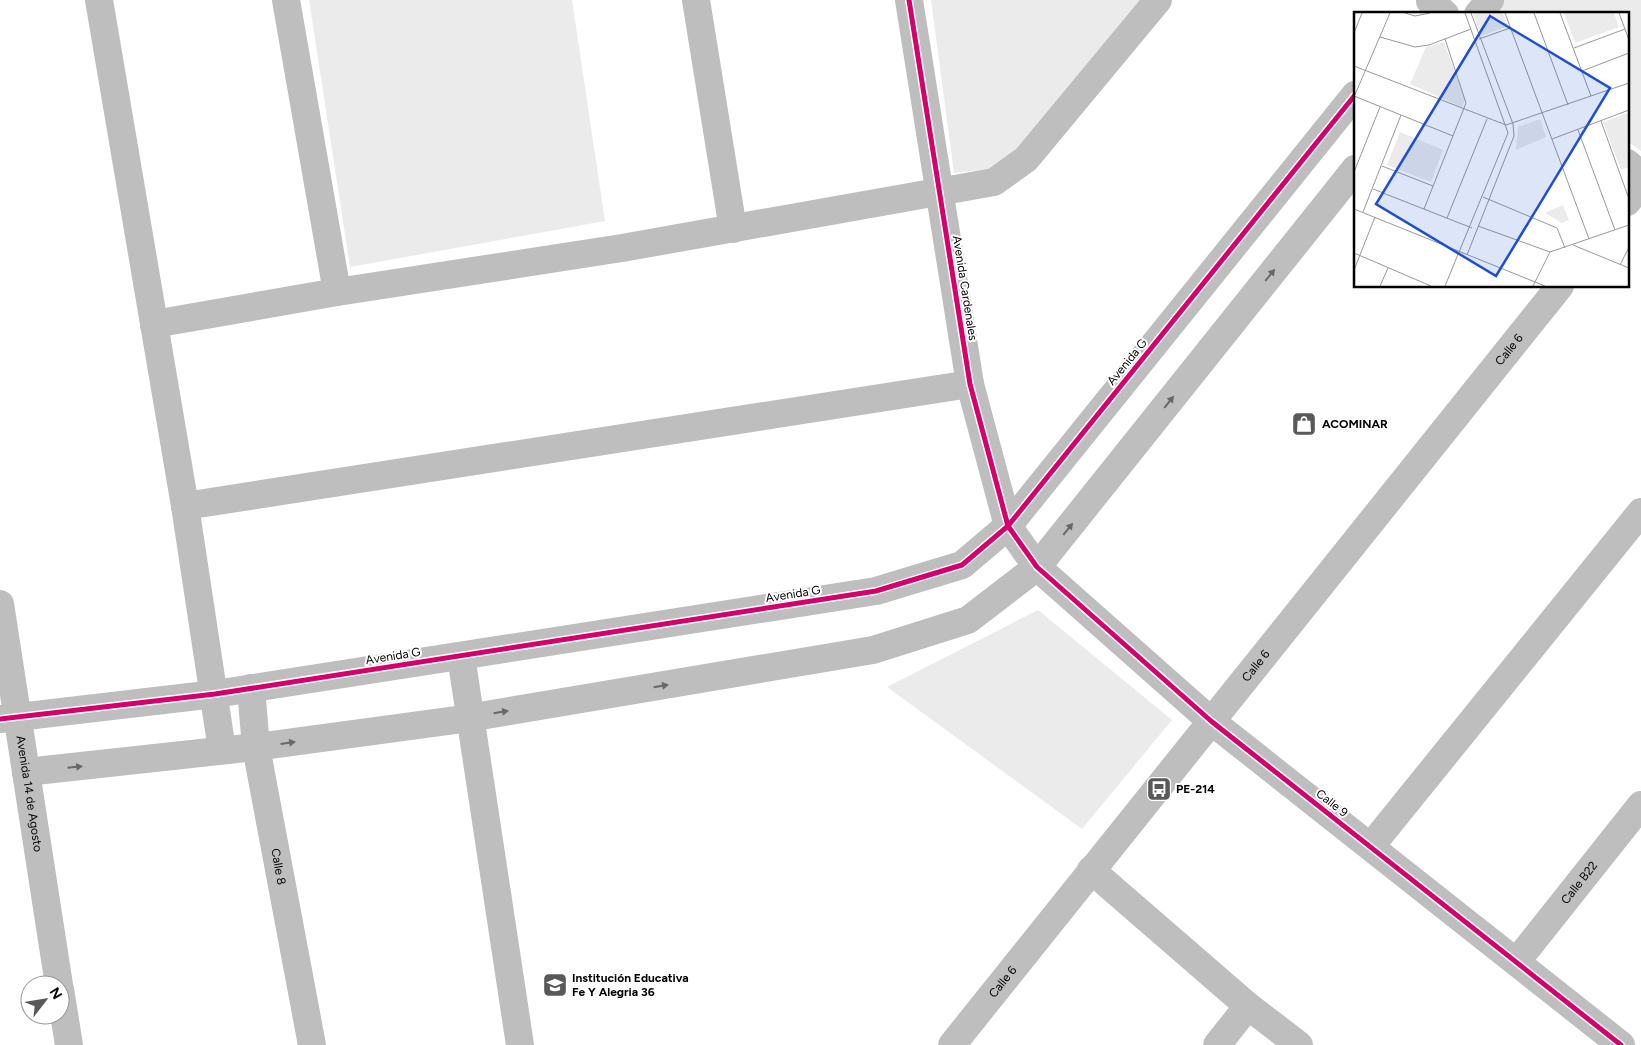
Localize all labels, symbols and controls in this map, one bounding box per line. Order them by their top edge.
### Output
inset map [1354,12,1628,288]
street label: Avenida Cardenales [950,234,980,342]
one-way arrow [1265,268,1276,281]
street label: Calle 6 [1492,331,1526,368]
street label: Avenida G [1104,336,1150,388]
one-way arrow [1164,395,1174,409]
shop icon: ACOMINAR [1291,411,1317,437]
place label: ACOMINAR [1322,417,1388,431]
one-way arrow [1062,523,1073,536]
street label: Avenida G [765,583,821,605]
street label: Avenida G [365,645,421,667]
street label: Calle 6 [1239,647,1273,684]
one-way arrow [654,681,670,689]
one-way arrow [493,708,509,716]
street label: Avenida 14 de Agosto [13,735,45,853]
one-way arrow [281,738,297,746]
one-way arrow [67,762,83,770]
bus stop icon: PE-214 [1146,776,1172,802]
place label: PE-214 [1176,782,1215,796]
street label: Calle 9 [1313,786,1351,820]
street label: Calle 8 [268,847,289,886]
street label: Calle B22 [1558,859,1600,907]
street label: Calle 6 [986,963,1020,1000]
place label: Institución Educativa Fe Y Alegria 36 [572,971,689,999]
school or university icon: Institución Educativa Fe Y Alegria 36 [542,972,568,998]
north arrow [20,975,70,1025]
text: N [46,985,66,1003]

